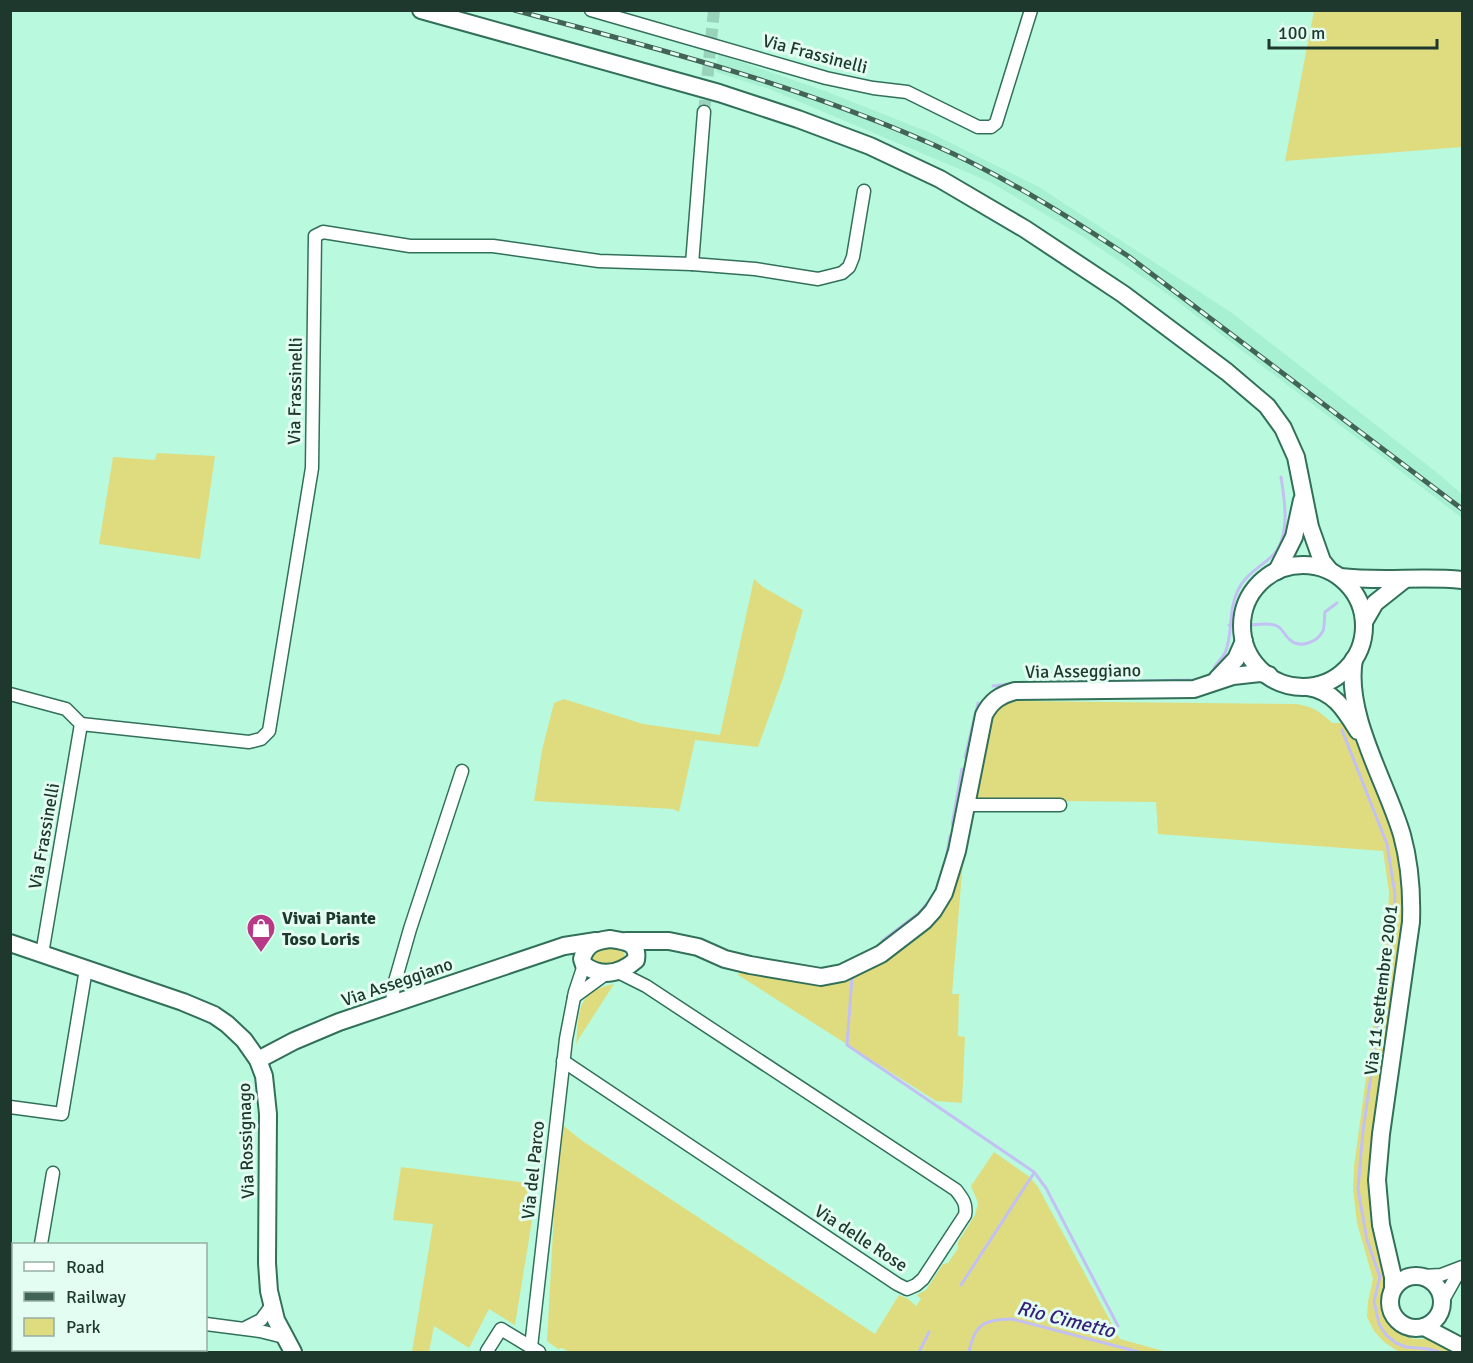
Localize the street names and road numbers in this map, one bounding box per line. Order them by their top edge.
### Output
street label: Via Frassinelli [760,29,870,79]
street label: Via Frassinelli [283,337,307,445]
street label: Via Asseggiano [1025,659,1141,683]
street label: Via Frassinelli [24,781,64,891]
street label: Via 11 settembre 2001 [1360,903,1402,1077]
street label: Via Asseggiano [338,953,456,1011]
street label: Via Rossignago [233,1083,259,1199]
street label: Via del Parco [517,1120,549,1220]
street label: Via delle Rose [810,1200,912,1276]

